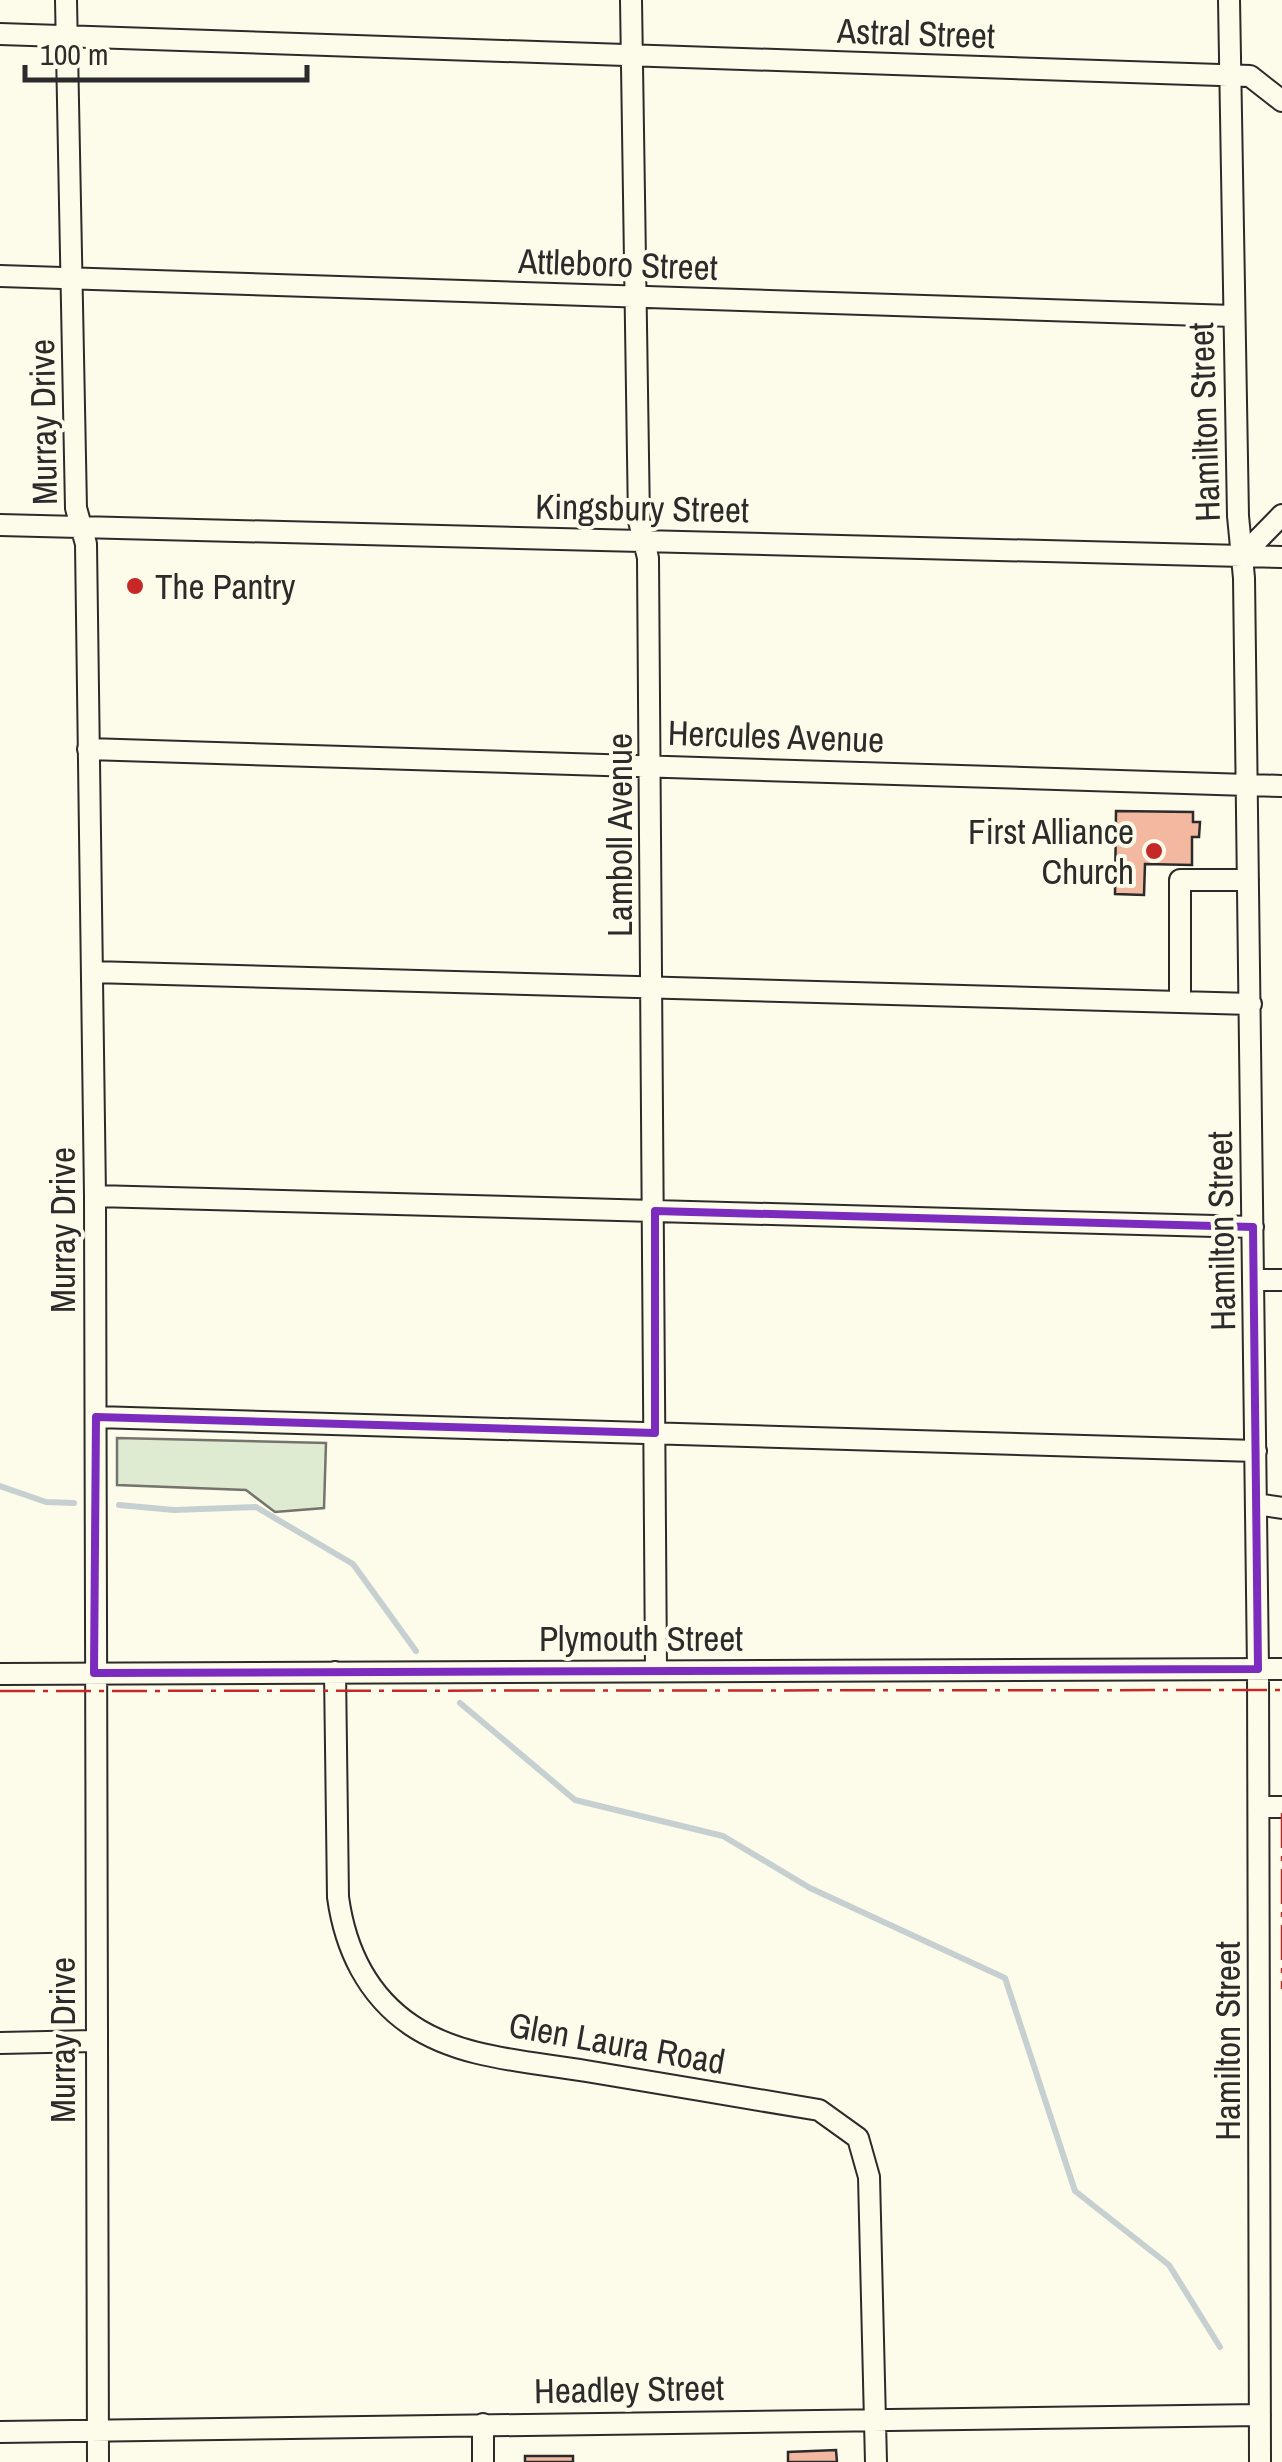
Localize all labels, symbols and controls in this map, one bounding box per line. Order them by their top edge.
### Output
street label: Astral Street [835,7,996,59]
scale bar [25,20,308,82]
text: 100 m [40,34,108,74]
street label: Attleboro Street [517,237,718,291]
street label: Hamilton Street [1177,322,1231,522]
street label: Murray Drive [18,339,68,505]
street label: Kingsbury Street [535,483,749,533]
place label: The Pantry [155,563,296,610]
marker: The Pantry [124,575,146,597]
street label: Hercules Avenue [667,709,885,763]
street label: Lamboll Avenue [596,733,643,937]
place label: First Alliance Church [968,808,1134,895]
marker: First Alliance Church [1143,840,1165,862]
street label: Hamilton Street [1196,1131,1246,1331]
street label: Murray Drive [39,1147,86,1313]
street label: Plymouth Street [539,1615,743,1662]
street label: Hamilton Street [1204,1941,1251,2141]
street label: Murray Drive [39,1957,86,2123]
street label: Glen Laura Road [505,2001,729,2085]
street label: Headley Street [534,2364,724,2414]

